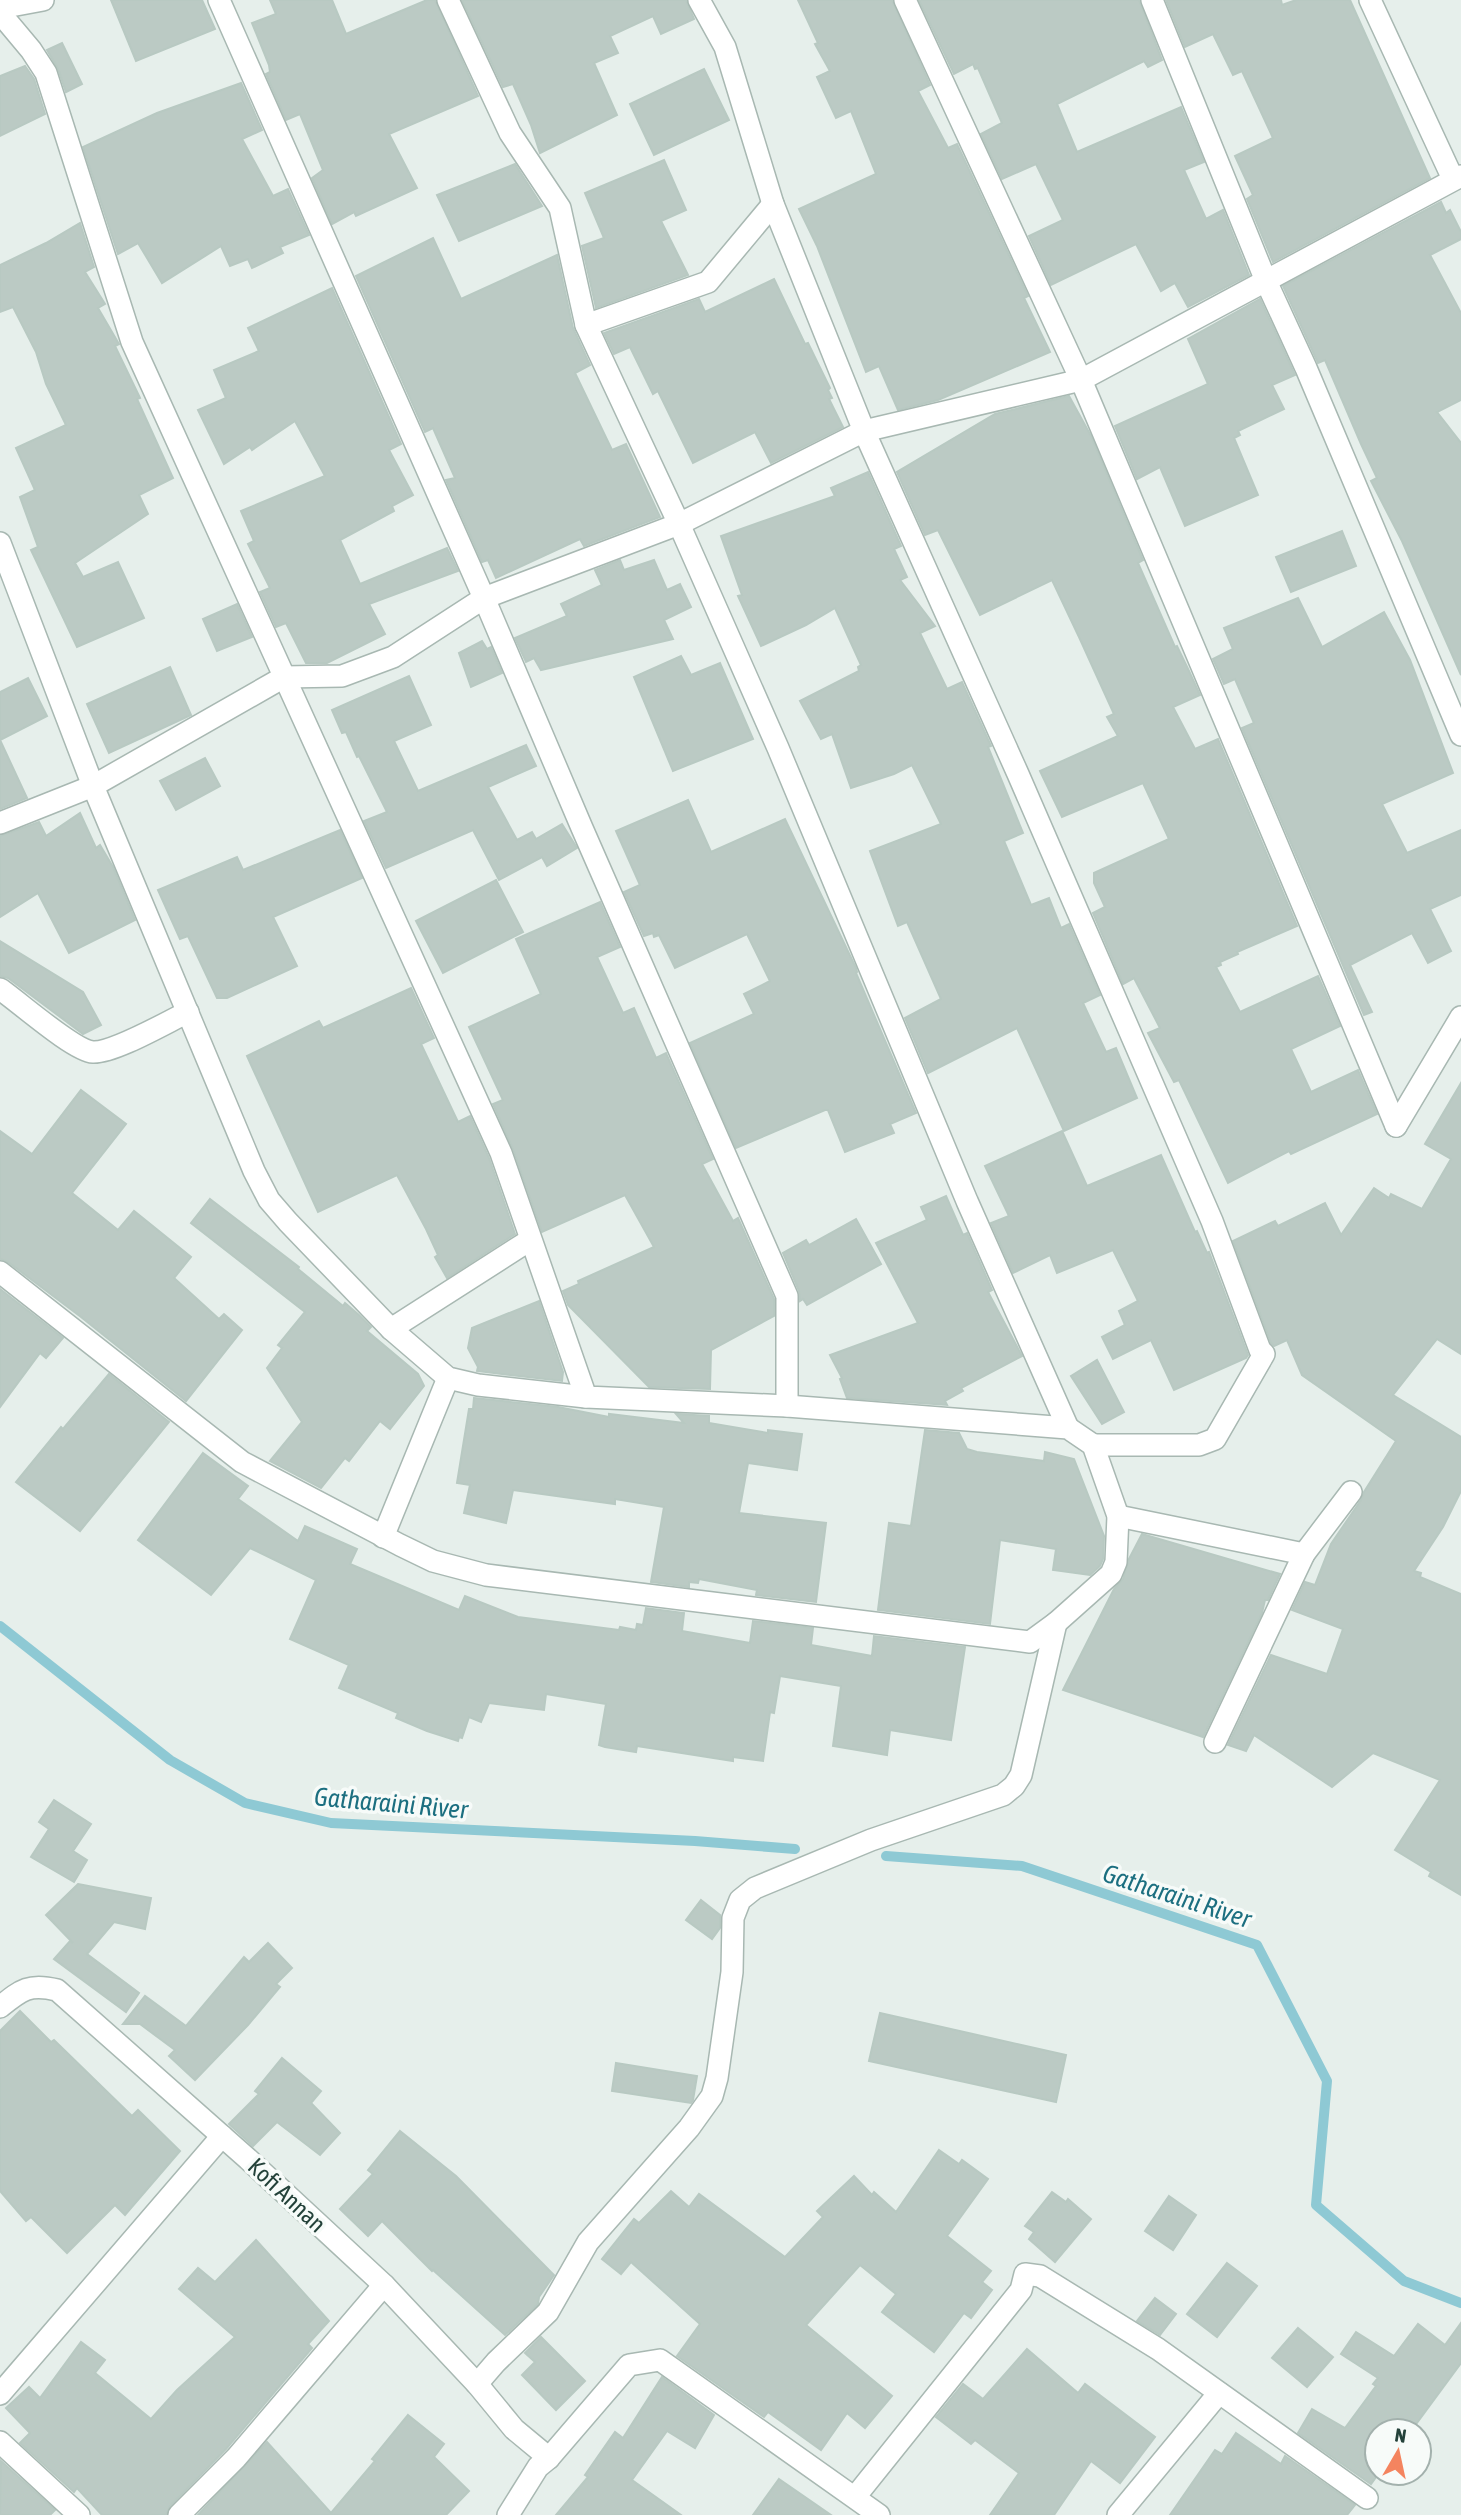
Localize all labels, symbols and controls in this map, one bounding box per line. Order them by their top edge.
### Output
water label: Gatharaini River [313,1781,470,1825]
water label: Gatharaini River [1099,1858,1256,1934]
street label: Kofi Annan [243,2152,331,2238]
north arrow [1363,2417,1433,2487]
text: N [1393,2423,1408,2447]

